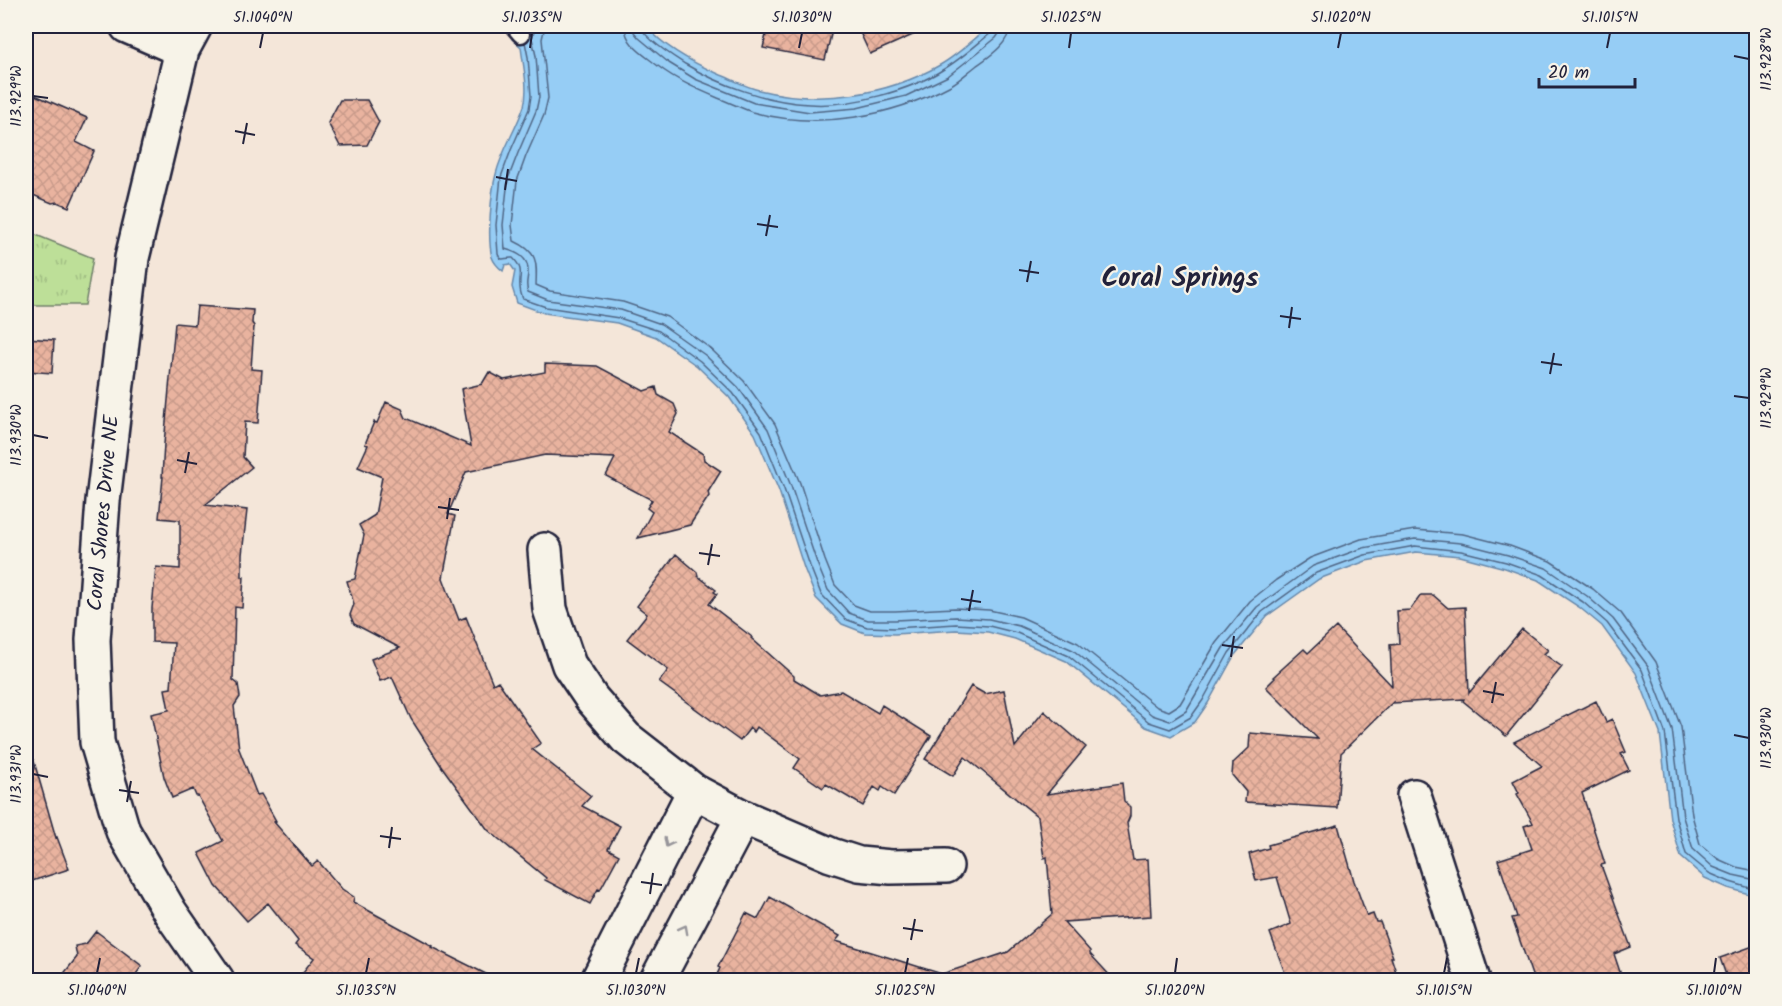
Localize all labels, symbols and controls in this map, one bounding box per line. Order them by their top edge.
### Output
text: 51.1040°N [233,6,293,30]
text: 51.1035°N [502,6,562,30]
text: 51.1030°N [772,6,832,30]
text: 51.1025°N [1041,6,1101,30]
text: 51.1020°N [1311,6,1371,30]
text: 51.1015°N [1582,6,1638,30]
text: 113.928°W [1755,27,1779,91]
scale bar [1539,51,1635,89]
text: 20 m [1548,59,1589,88]
text: 113.929°W [5,65,29,127]
district label: Coral Springs [1102,257,1259,300]
text: 113.929°W [1755,367,1779,429]
text: 113.930°W [5,404,29,466]
street label: Coral Shores Drive NE [79,413,129,613]
text: 113.930°W [1755,707,1779,769]
text: 113.931°W [5,744,29,803]
one-way arrow [664,837,675,848]
one-way arrow [677,925,688,935]
text: 51.1040°N [67,979,127,1003]
text: 51.1035°N [336,979,396,1003]
text: 51.1030°N [606,979,666,1003]
text: 51.1025°N [875,979,935,1003]
text: 51.1020°N [1145,979,1205,1003]
text: 51.1015°N [1416,979,1472,1003]
text: 51.1010°N [1686,979,1742,1003]

